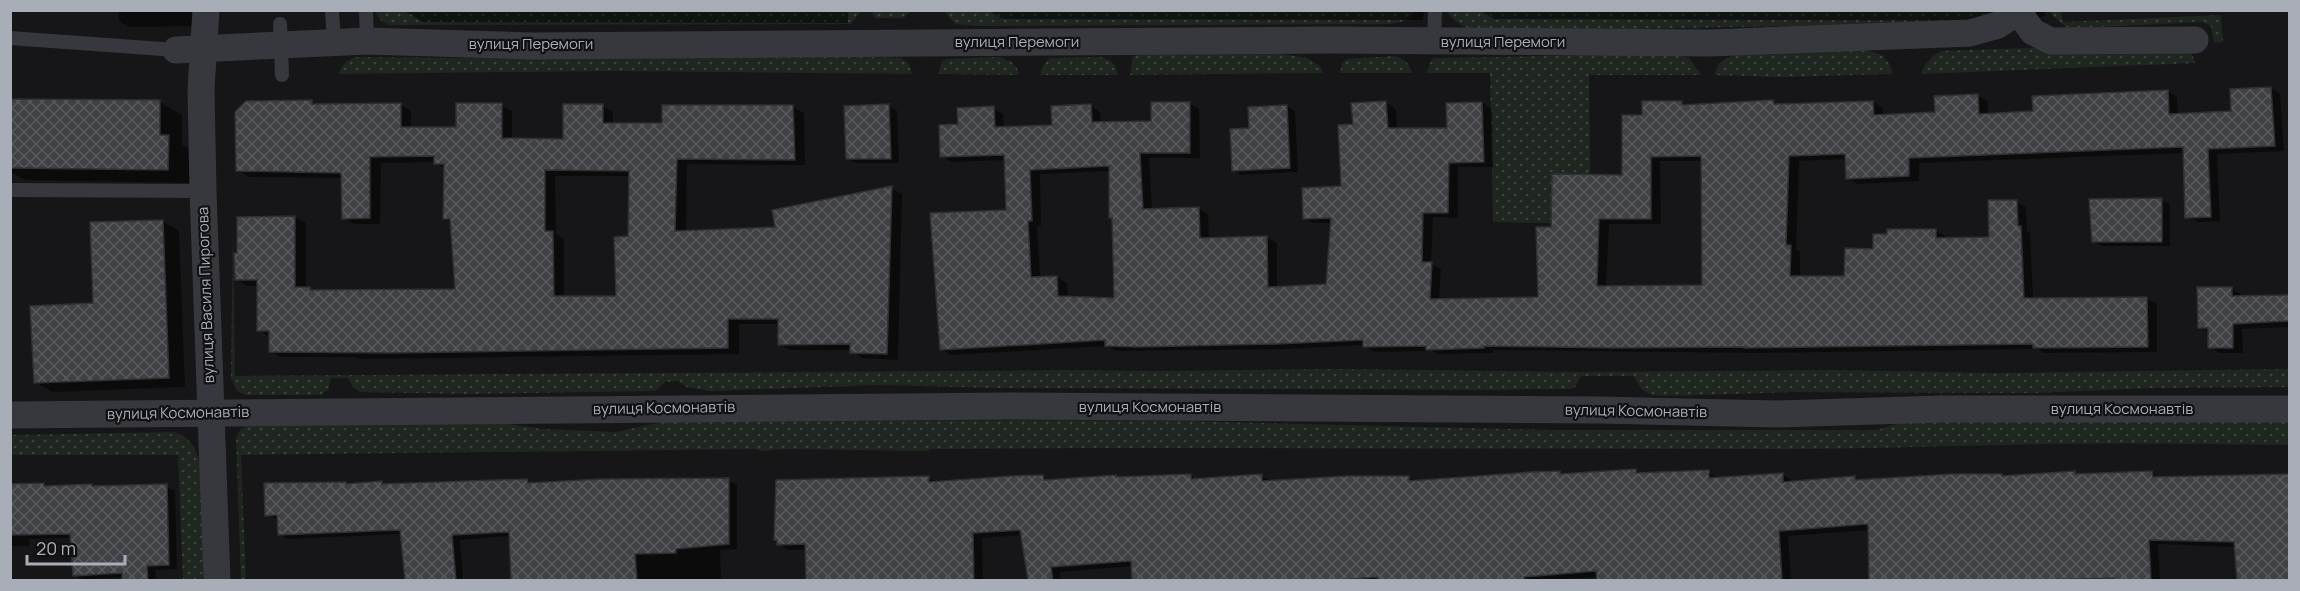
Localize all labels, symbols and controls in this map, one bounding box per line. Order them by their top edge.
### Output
street label: вулиця Перемоги [955,31,1079,52]
street label: вулиця Перемоги [1441,31,1565,52]
street label: вулиця Перемоги [469,33,593,54]
street label: вулиця Василя Пирогова [192,207,219,384]
street label: вулиця Космонавтів [593,396,735,419]
street label: вулиця Космонавтів [1079,396,1221,417]
street label: вулиця Космонавтів [2051,398,2193,419]
street label: вулиця Космонавтів [1565,399,1707,422]
street label: вулиця Космонавтів [107,401,249,424]
scale bar [27,528,124,566]
text: 20 m [36,536,76,560]

